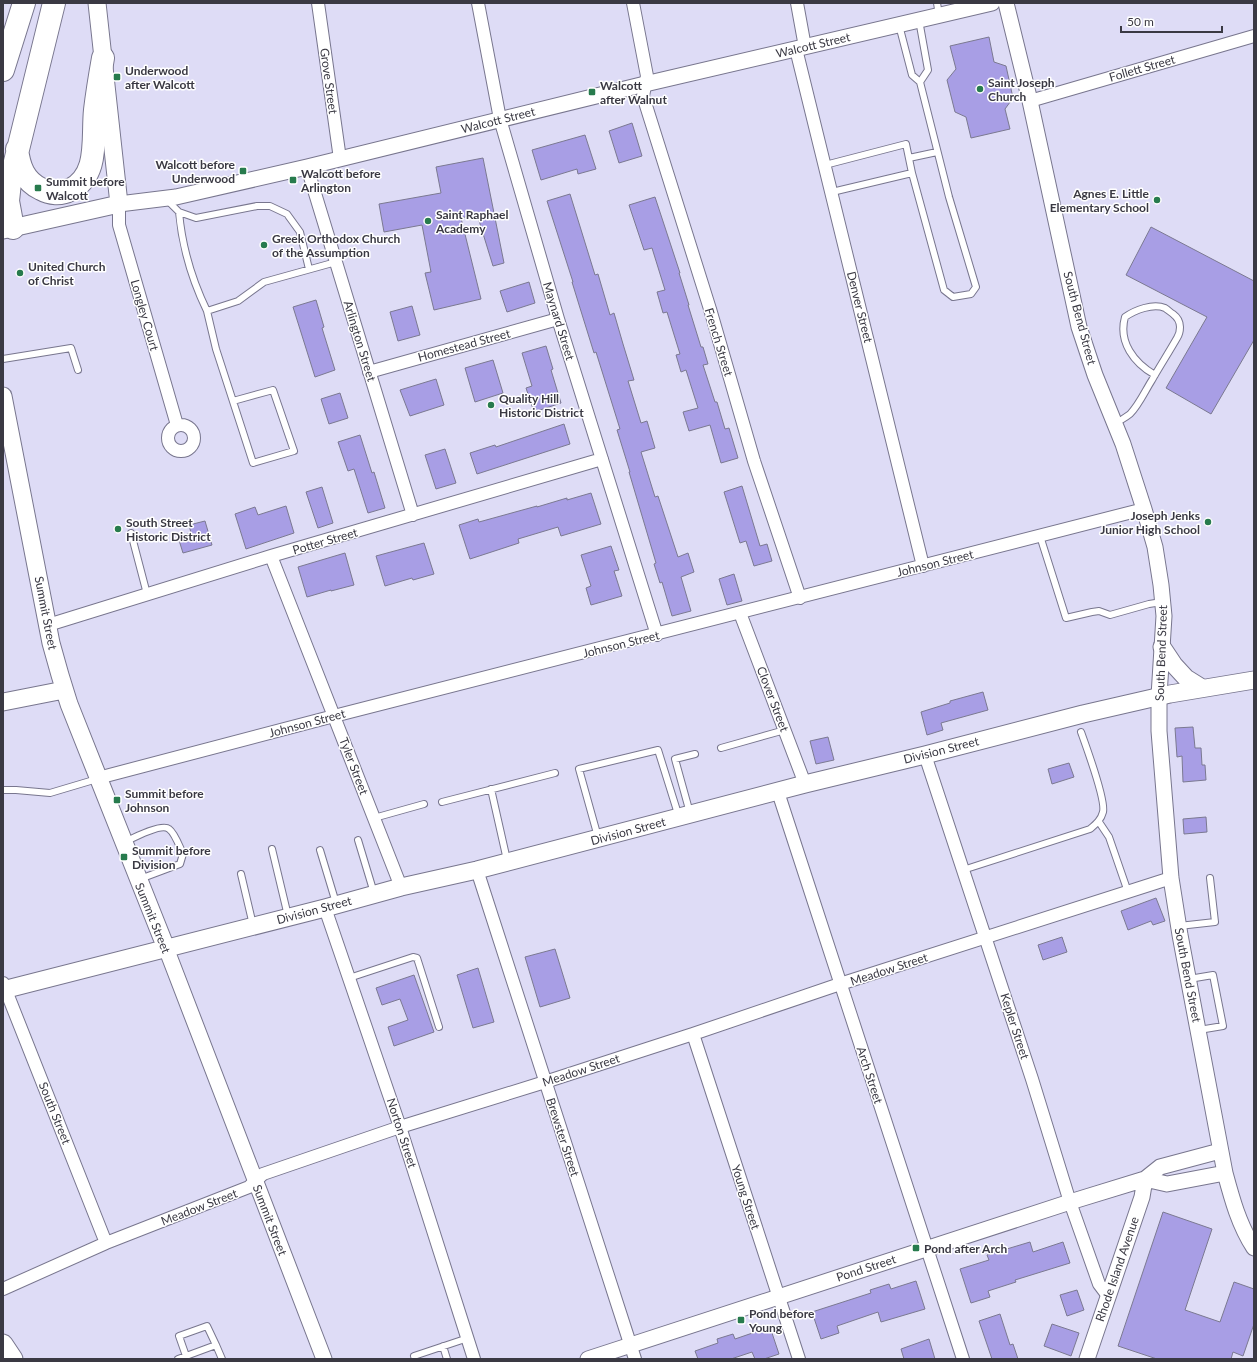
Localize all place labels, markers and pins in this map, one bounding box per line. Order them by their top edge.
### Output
place label: Underwood after Walcott [125,63,195,92]
marker: Underwood after Walcott [112,72,122,82]
place label: Saint Joseph Church [988,75,1055,104]
place label: Walcott after Walnut [600,78,667,107]
marker: Saint Joseph Church [975,84,985,94]
marker: Walcott after Walnut [587,87,597,97]
place label: Walcott before Underwood [155,157,236,186]
marker: Walcott before Underwood [238,166,248,176]
place label: Walcott before Arlington [300,166,381,195]
place label: Summit before Walcott [46,174,125,203]
marker: Walcott before Arlington [288,175,298,185]
marker: Summit before Walcott [33,183,43,193]
place label: Agnes E. Little Elementary School [1050,186,1150,215]
marker: Agnes E. Little Elementary School [1152,195,1162,205]
place label: Saint Raphael Academy [435,207,508,236]
marker: Saint Raphael Academy [423,216,433,226]
place label: Greek Orthodox Church of the Assumption [272,231,400,260]
marker: Greek Orthodox Church of the Assumption [259,240,269,250]
place label: United Church of Christ [28,259,106,288]
marker: United Church of Christ [15,268,25,278]
place label: Quality Hill Historic District [499,391,584,420]
marker: Quality Hill Historic District [486,400,496,410]
place label: Joseph Jenks Junior High School [1100,508,1200,537]
place label: South Street Historic District [126,515,211,544]
marker: Joseph Jenks Junior High School [1203,517,1213,527]
marker: South Street Historic District [113,524,123,534]
place label: Summit before Johnson [125,786,204,815]
marker: Summit before Johnson [112,795,122,805]
place label: Summit before Division [132,843,211,872]
marker: Summit before Division [119,852,129,862]
place label: Pond after Arch [924,1241,1008,1256]
marker: Pond after Arch [911,1243,921,1253]
place label: Pond before Young [748,1306,815,1335]
marker: Pond before Young [736,1315,746,1325]

